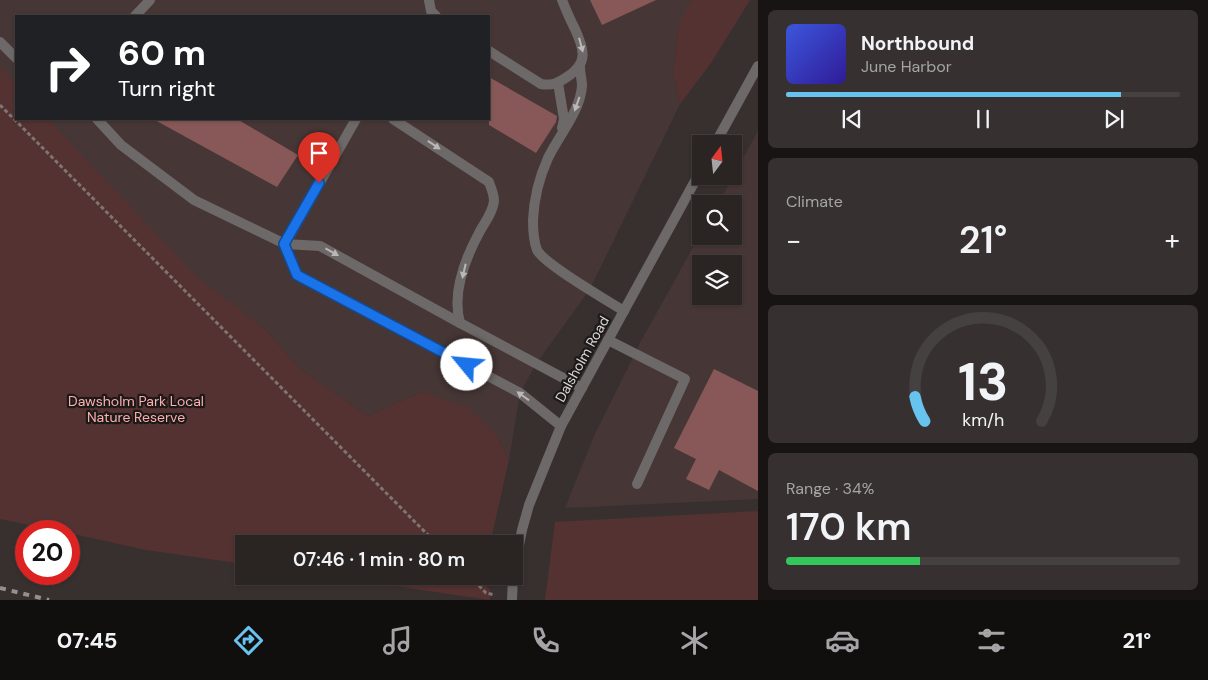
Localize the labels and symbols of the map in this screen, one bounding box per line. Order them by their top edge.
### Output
one-way arrow [577,37,585,52]
one-way arrow [573,96,580,111]
pin [298,132,340,183]
north arrow [692,135,742,185]
one-way arrow [427,141,440,150]
one-way arrow [325,248,338,257]
one-way arrow [460,263,468,278]
street label: Dalsholm Road [551,313,613,405]
position arrow [440,338,492,390]
one-way arrow [516,391,530,401]
park label: Dawsholm Park Local Nature Reserve [68,392,204,426]
speed limit sign: 20 [15,520,80,585]

